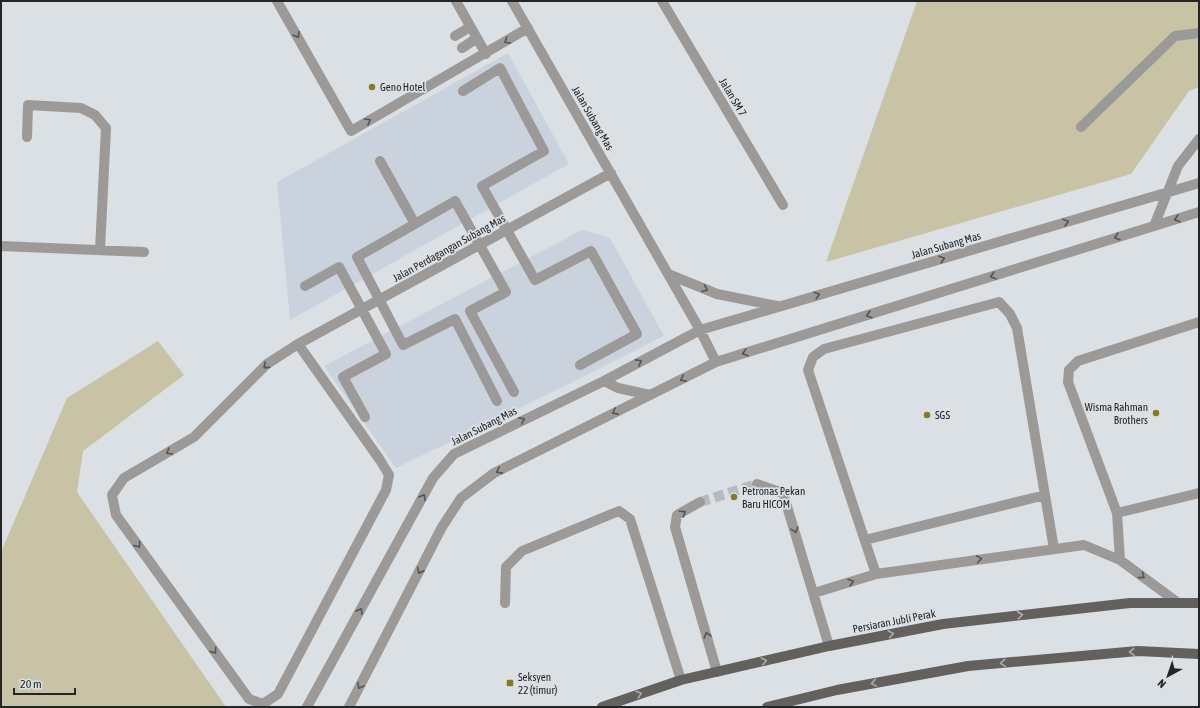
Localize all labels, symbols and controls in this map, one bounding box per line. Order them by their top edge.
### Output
one-way arrow [292,31,299,38]
one-way arrow [504,36,511,44]
street label: Jalan SM 7 [717,76,749,118]
place label: Geno Hotel [380,81,425,93]
marker: Geno Hotel [367,82,377,92]
street label: Jalan Subang Mas [570,84,616,152]
one-way arrow [364,119,371,126]
street label: Jalan Perdagangan Subang Mas [391,212,508,284]
one-way arrow [1173,214,1180,223]
one-way arrow [1063,218,1070,227]
street label: Jalan Subang Mas [910,229,982,261]
one-way arrow [1114,232,1121,241]
one-way arrow [938,255,945,264]
one-way arrow [990,271,997,280]
one-way arrow [701,284,708,292]
one-way arrow [813,291,820,300]
one-way arrow [866,310,873,319]
one-way arrow [742,348,749,357]
one-way arrow [634,360,642,367]
one-way arrow [263,362,270,369]
one-way arrow [679,374,687,381]
place label: Wisma Rahman Brothers [1085,401,1148,426]
street label: Jalan Subang Mas [449,404,519,448]
one-way arrow [611,407,619,415]
marker: Wisma Rahman Brothers [1151,408,1161,418]
place label: SGS [935,409,950,421]
marker: SGS [922,410,932,420]
one-way arrow [518,417,526,425]
one-way arrow [166,447,173,454]
one-way arrow [495,466,503,473]
place label: Petronas Pekan Baru HICOM [742,485,805,510]
marker: Petronas Pekan Baru HICOM [729,492,739,502]
one-way arrow [418,494,425,501]
one-way arrow [679,510,686,517]
one-way arrow [790,526,799,533]
one-way arrow [133,541,140,548]
one-way arrow [976,555,982,564]
one-way arrow [418,566,425,574]
one-way arrow [1138,571,1145,579]
one-way arrow [848,578,855,586]
street label: Persiaran Jubli Perak [851,607,937,635]
one-way arrow [356,608,363,615]
one-way arrow [1017,611,1023,620]
one-way arrow [888,631,894,639]
one-way arrow [703,632,711,638]
one-way arrow [209,646,216,653]
one-way arrow [1129,647,1135,656]
north arrow [1148,656,1188,696]
one-way arrow [761,658,767,666]
one-way arrow [1000,659,1006,668]
scale bar [14,670,75,696]
place label: Seksyen 22 (timur) [518,671,558,696]
text: 20 m [20,677,42,691]
text: N [1155,677,1168,690]
marker: Seksyen 22 (timur) [505,678,515,688]
one-way arrow [871,678,877,687]
one-way arrow [358,682,365,689]
one-way arrow [635,691,642,699]

